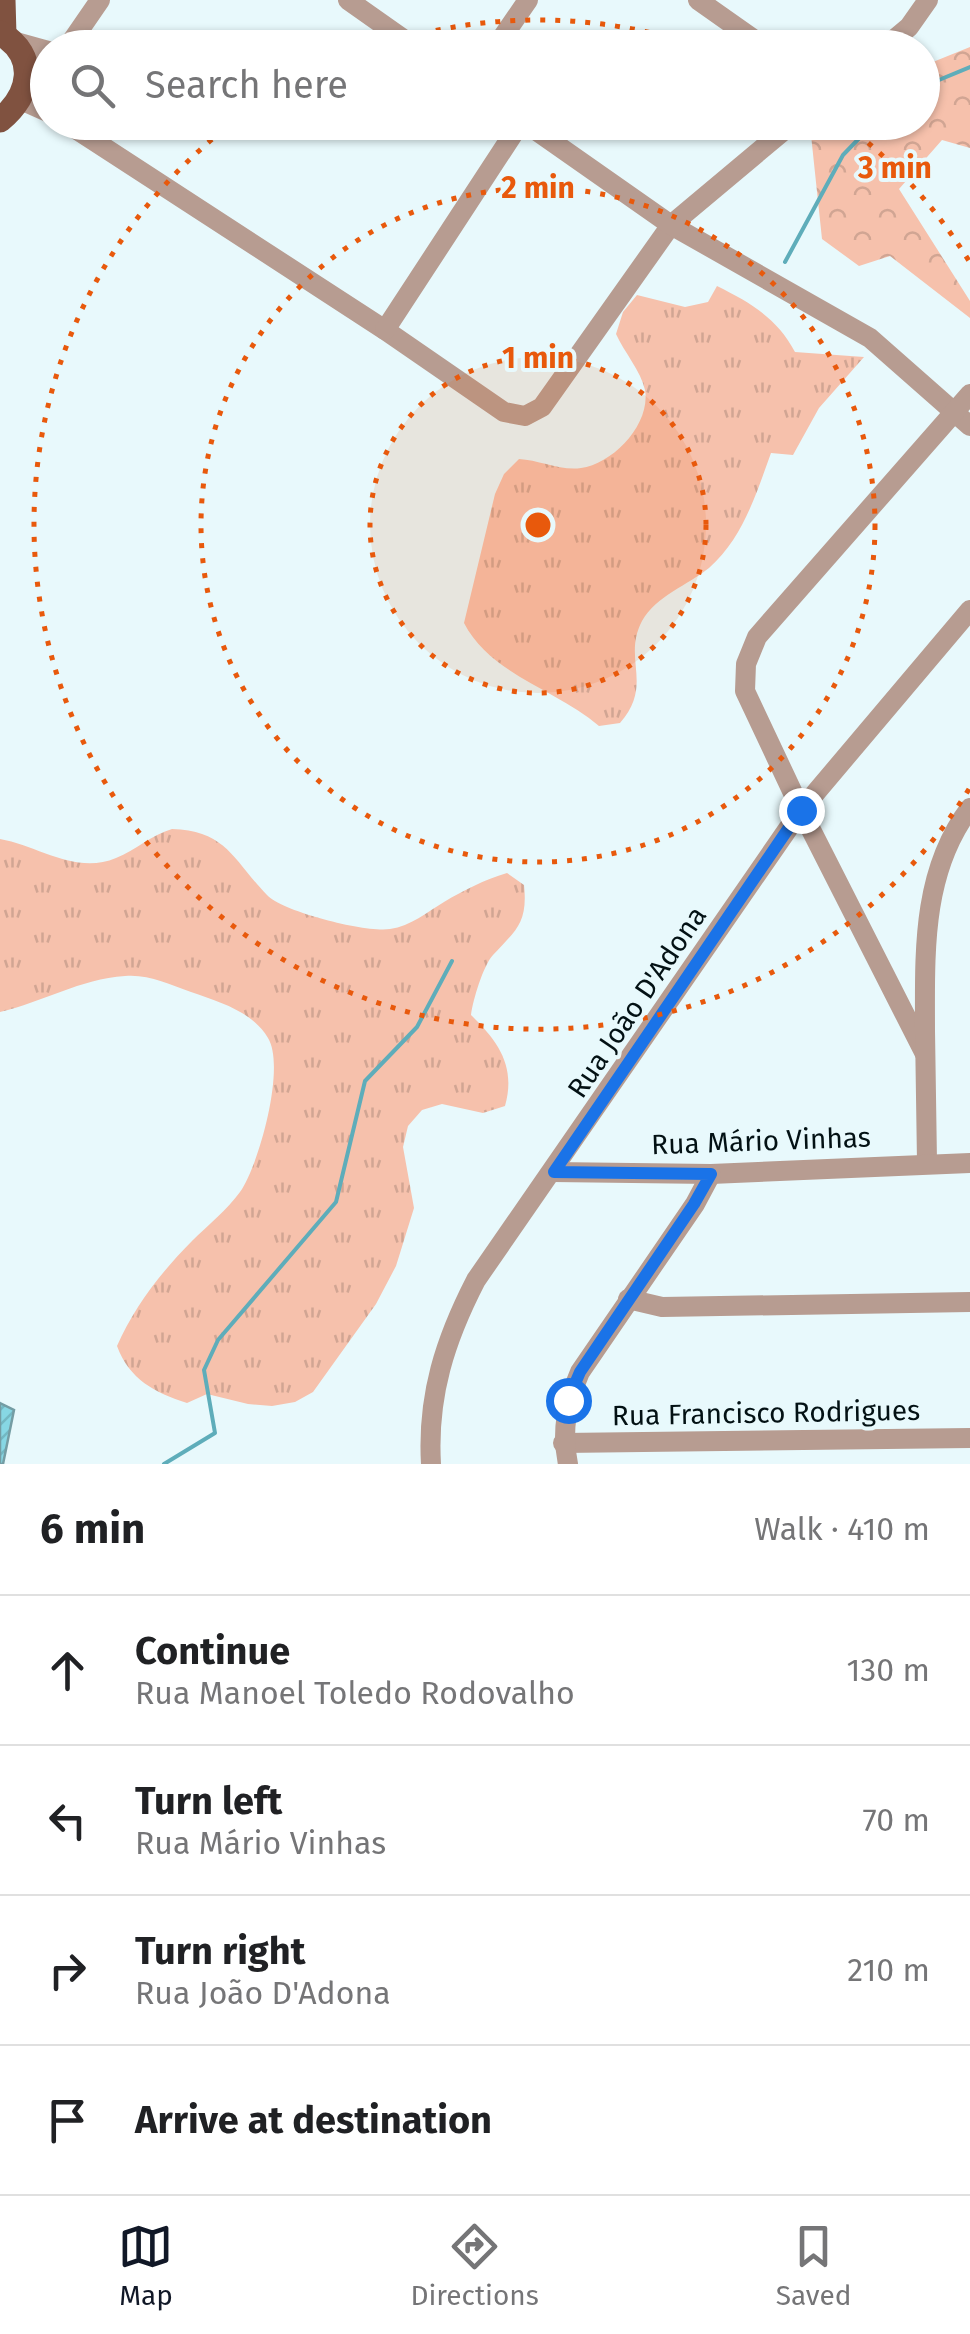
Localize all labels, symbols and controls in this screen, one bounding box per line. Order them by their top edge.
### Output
search box [30,30,940,140]
icon: search [65,58,120,113]
text: Search here [145,62,348,108]
text: 3 min [857,150,932,186]
text: 2 min [501,170,575,206]
text: 1 min [502,340,574,376]
centre of rings [520,507,556,543]
route end [779,788,825,834]
street label: Rua João D'Adona [561,900,713,1104]
street label: Rua Mário Vinhas [651,1121,871,1161]
route start [546,1378,592,1424]
street label: Rua Francisco Rodrigues [612,1394,920,1432]
text: 6 min [40,1504,145,1554]
text: Walk · 410 m [754,1510,930,1548]
text: Continue [135,1628,290,1674]
icon: ahead [40,1643,95,1698]
text: 130 m [846,1651,930,1689]
text: Rua Manoel Toledo Rodovalho [135,1674,575,1712]
text: Turn left [135,1778,282,1824]
icon: left [40,1793,95,1848]
text: 70 m [862,1801,930,1839]
text: Rua Mário Vinhas [135,1824,386,1862]
text: Turn right [135,1928,305,1974]
icon: right [40,1943,95,1998]
text: 210 m [847,1951,930,1989]
text: Rua João D'Adona [135,1974,391,2012]
icon: arrive [40,2093,95,2148]
text: Arrive at destination [135,2097,492,2143]
tab: Map [118,2219,173,2312]
tab: Directions [410,2219,539,2312]
tab: Saved [776,2219,852,2312]

